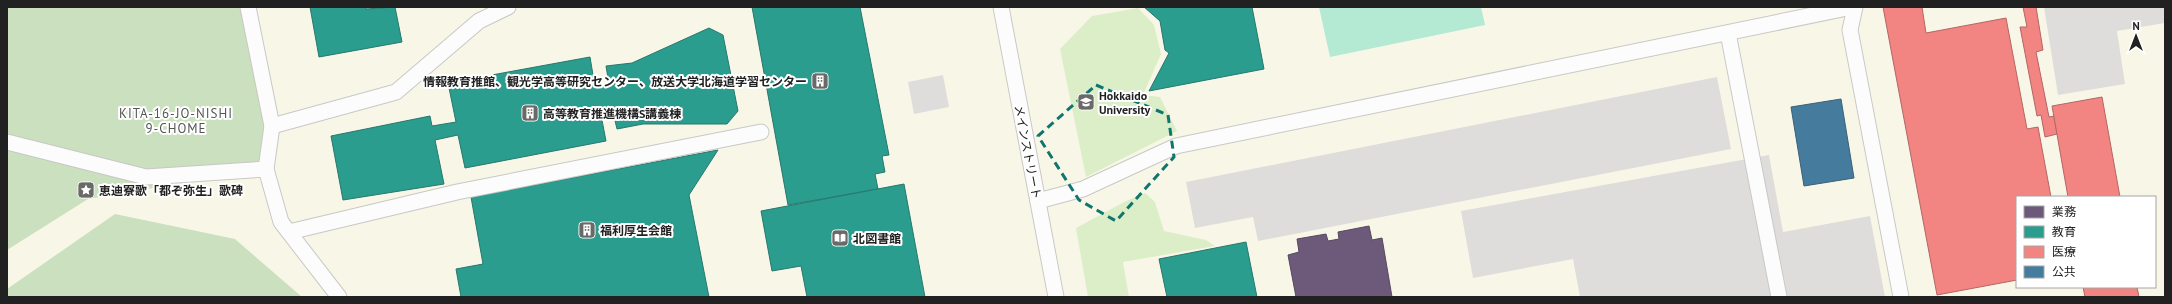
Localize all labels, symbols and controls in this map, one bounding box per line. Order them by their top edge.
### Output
north arrow [2116,16,2156,56]
text: N [2132,19,2140,33]
building icon: 情報教育推館、観光学高等研究センター、放送大学北海道学習センター [810,71,830,91]
place label: 情報教育推館、観光学高等研究センター、放送大学北海道学習センター [423,74,807,89]
place label: Hokkaido University [1099,88,1150,117]
school or university icon: Hokkaido University [1076,92,1096,112]
building icon: 高等教育推進機構S講義棟 [520,103,540,123]
street label: メインストリート [1012,104,1044,200]
district label: KITA-16-JO-NISHI 9-CHOME [119,105,233,137]
place label: 高等教育推進機構S講義棟 [543,106,681,121]
place icon: 恵迪寮歌「都ぞ弥生」歌碑 [76,180,96,200]
place label: 恵迪寮歌「都ぞ弥生」歌碑 [99,183,243,198]
legend [2016,196,2156,288]
text: 業務 [2052,204,2076,219]
building icon: 福利厚生会館 [577,220,597,240]
place label: 福利厚生会館 [600,223,672,238]
text: 教育 [2052,224,2076,239]
library icon: 北図書館 [830,228,850,248]
place label: 北図書館 [853,231,901,246]
text: 医療 [2052,244,2076,259]
text: 公共 [2052,264,2076,279]

